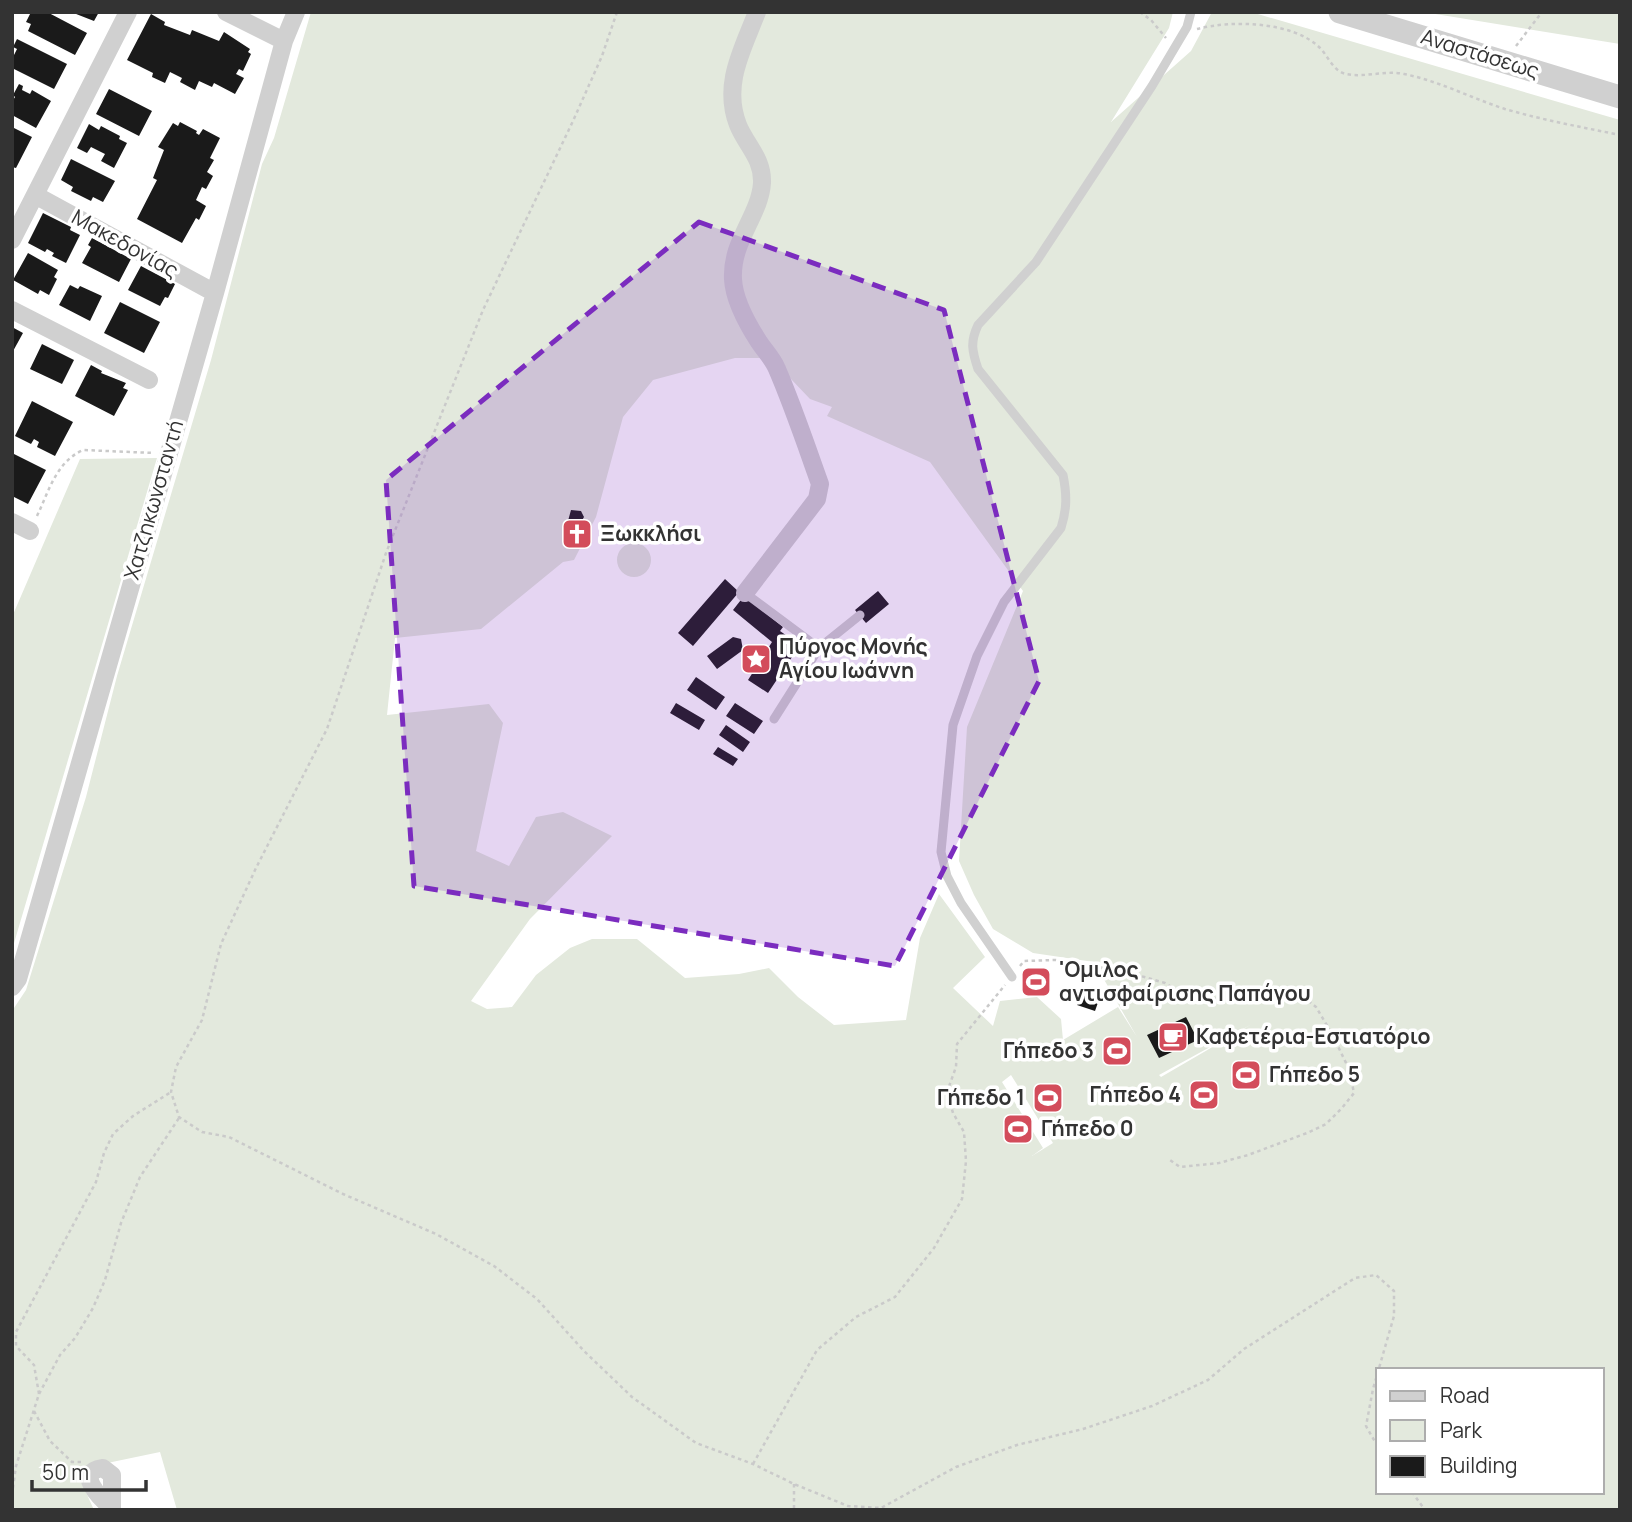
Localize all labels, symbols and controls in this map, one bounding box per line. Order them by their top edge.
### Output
street label: Αναστάσεως [1418,22,1543,84]
street label: Μακεδονίας [67,202,184,284]
street label: Χατζηκωνσταντή [117,417,189,583]
church icon: Ξωκκλήσι [560,517,594,551]
place label: Ξωκκλήσι [600,519,701,547]
place label: Πύργος Μονής Αγίου Ιωάννη [779,632,928,684]
place icon: Πύργος Μονής Αγίου Ιωάννη [739,642,773,676]
place label: 'Ομιλος αντισφαίρισης Παπάγου [1059,955,1311,1007]
sports icon: 'Ομιλος αντισφαίρισης Παπάγου [1019,965,1053,999]
cafe icon: Καφετέρια-Εστιατόριο [1156,1020,1190,1054]
place label: Καφετέρια-Εστιατόριο [1196,1022,1431,1050]
sports icon: Γήπεδο 3 [1100,1034,1134,1068]
place label: Γήπεδο 3 [1003,1036,1094,1064]
sports icon: Γήπεδο 5 [1229,1058,1263,1092]
place label: Γήπεδο 5 [1269,1060,1360,1088]
sports icon: Γήπεδο 4 [1187,1078,1221,1112]
place label: Γήπεδο 4 [1089,1080,1181,1108]
sports icon: Γήπεδο 1 [1031,1081,1065,1115]
place label: Γήπεδο 1 [937,1083,1025,1111]
sports icon: Γήπεδο 0 [1001,1112,1035,1146]
place label: Γήπεδο 0 [1041,1114,1134,1142]
legend [1376,1368,1604,1494]
text: Road [1440,1381,1490,1409]
text: Park [1440,1416,1482,1444]
scale bar [32,1448,145,1492]
text: Building [1440,1451,1517,1479]
text: 50 m [42,1458,89,1486]

